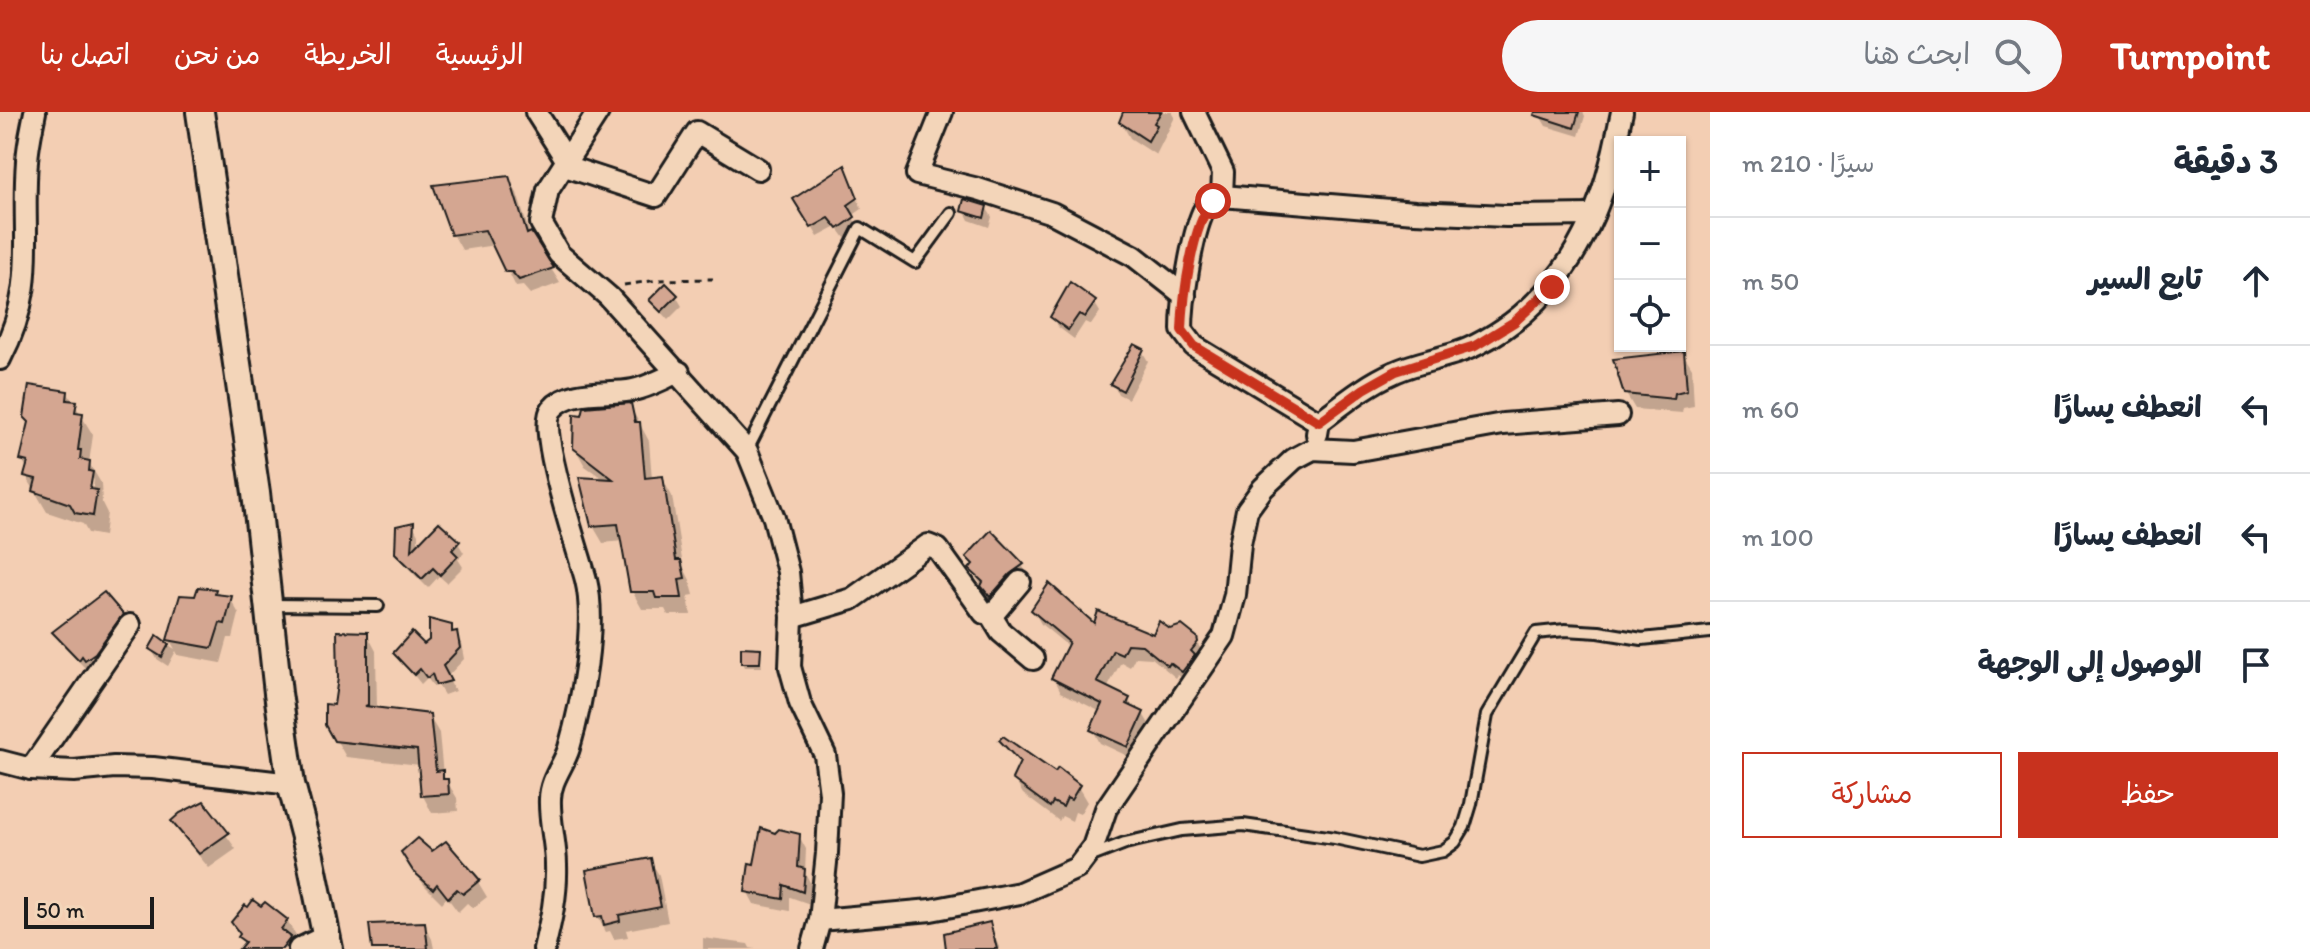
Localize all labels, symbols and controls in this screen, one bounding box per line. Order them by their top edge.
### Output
search box [1502,20,2062,92]
text: Turnpoint [2110,33,2270,79]
icon: search [1990,34,2034,78]
text: ابحث هنا [1863,35,1970,72]
text: اتصل بنا [40,37,130,71]
text: من نحن [174,37,260,71]
text: الخريطة [304,37,392,71]
text: الرئيسية [436,37,524,71]
map controls [1614,136,1686,352]
button: + [1614,136,1686,208]
text: 3 دقيقة [2173,141,2278,182]
text: سيرًا · 210 m [1742,147,1875,179]
route start [1195,183,1231,219]
button: − [1614,208,1686,280]
icon: ahead [2234,259,2278,303]
text: تابع السير [2088,260,2202,297]
text: 50 m [1742,265,1799,297]
route end [1534,269,1570,305]
button: locate [1614,280,1686,352]
icon: left [2234,387,2278,431]
text: انعطف يسارًا [2053,388,2202,425]
text: 60 m [1742,393,1800,425]
icon: left [2234,515,2278,559]
text: انعطف يسارًا [2053,516,2202,553]
text: 100 m [1742,521,1814,553]
icon: arrive [2234,643,2278,687]
text: الوصول إلى الوجهة [1978,644,2202,681]
button: مشاركة [1742,752,2002,838]
button: حفظ [2018,752,2278,838]
scale bar [24,893,154,929]
text: 50 m [36,897,85,924]

